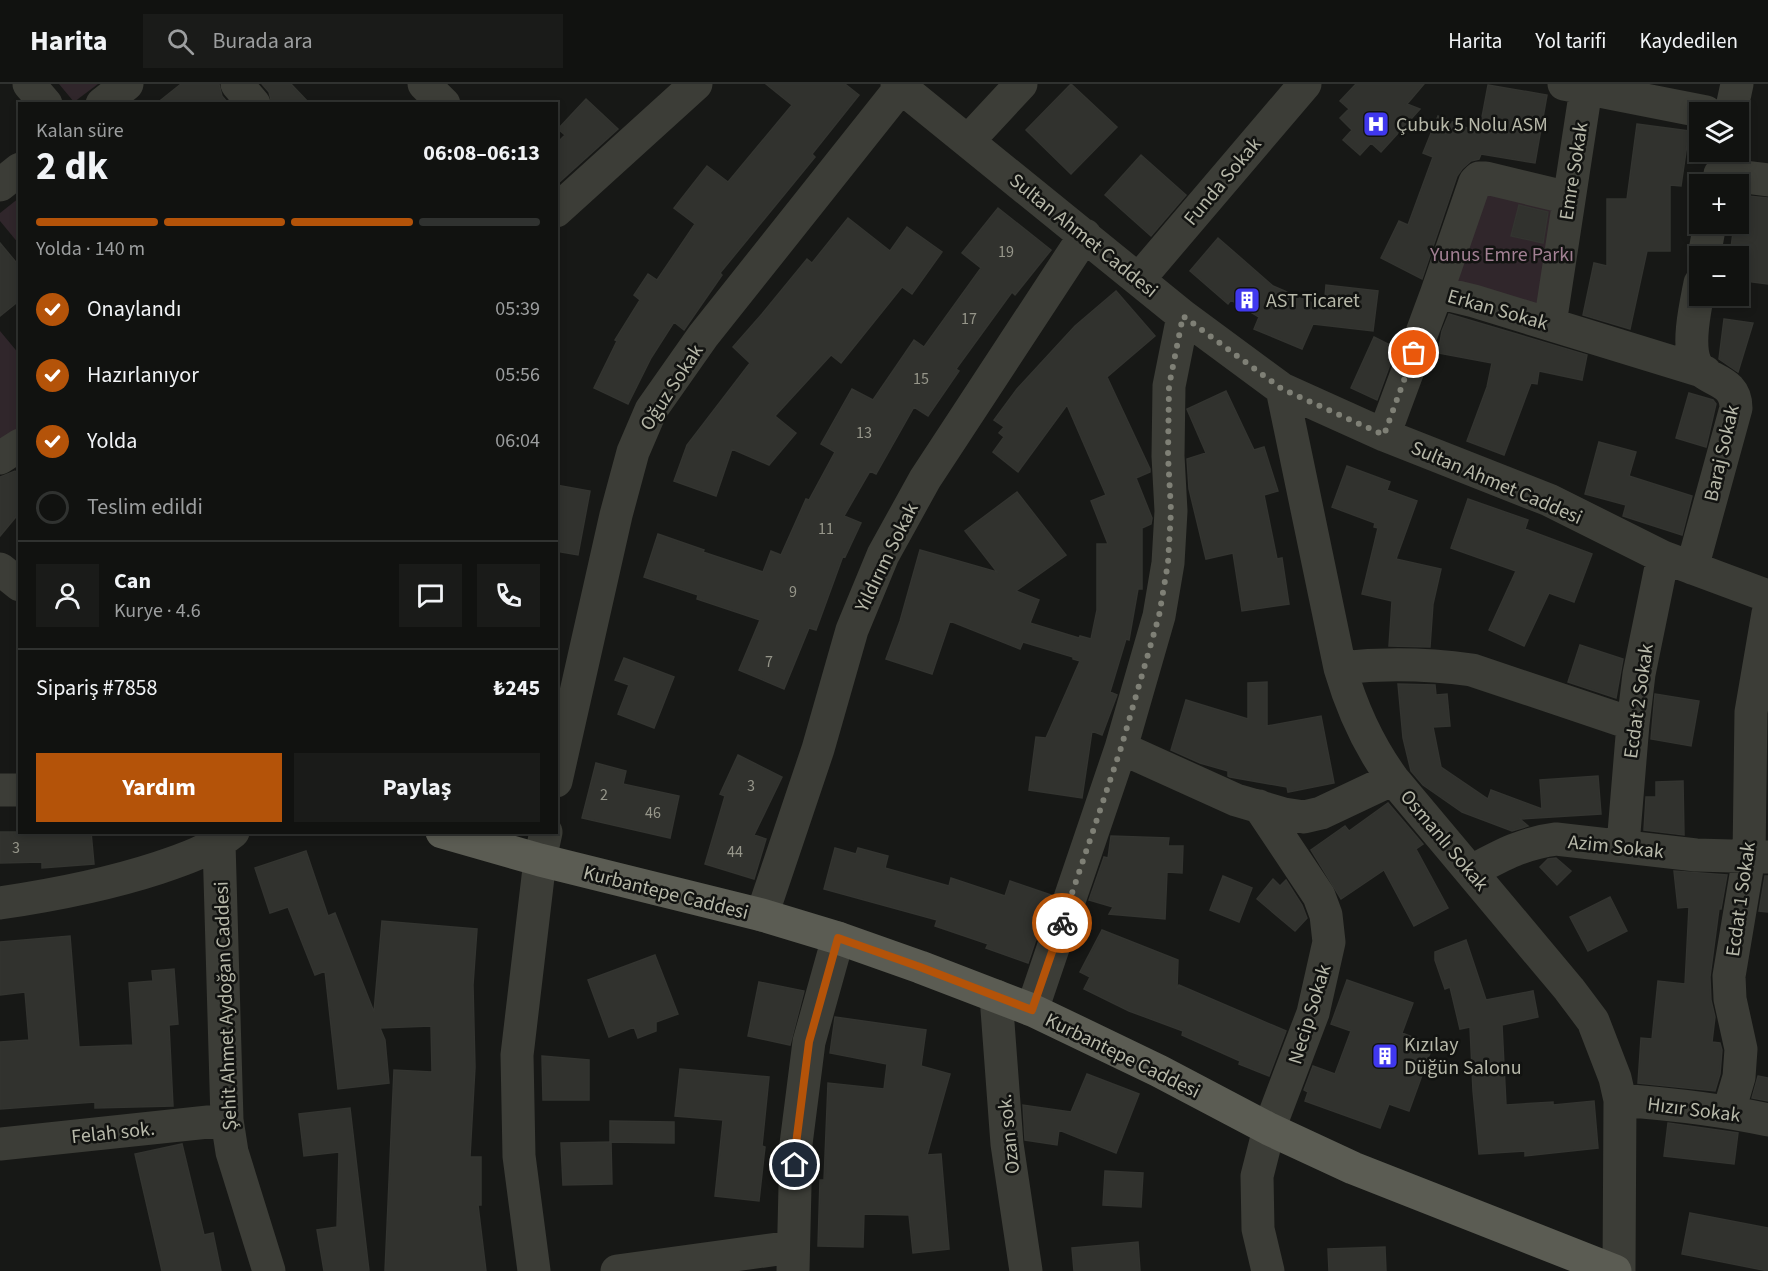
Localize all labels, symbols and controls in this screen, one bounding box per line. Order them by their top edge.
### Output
search box [143,14,563,68]
text: Harita [30,21,107,61]
icon: search [164,25,197,58]
text: Burada ara [212,25,313,57]
text: Harita [1448,26,1502,56]
text: Yol tarifi [1535,26,1606,56]
text: Kaydedilen [1639,26,1738,56]
map controls [1689,102,1749,306]
button: layers [1689,102,1749,162]
hospital icon: Çubuk 5 Nolu ASM [1361,109,1391,139]
place label: Çubuk 5 Nolu ASM [1396,111,1548,139]
text: Kalan süre [36,117,124,145]
street label: Emre Sokak [1552,120,1596,222]
street label: Funda Sokak [1177,131,1268,232]
text: 06:08–06:13 [423,137,540,169]
text: 2 dk [36,139,108,195]
street label: Sultan Ahmet Caddesi [1003,167,1164,304]
button: + [1689,174,1749,234]
text: Yolda · 140 m [36,235,145,263]
house number: 19 [998,241,1014,263]
park label: Yunus Emre Parkı [1429,241,1574,269]
button: − [1689,246,1749,306]
street label: Erkan Sokak [1444,282,1551,338]
building icon: AST Ticaret [1232,285,1262,315]
place label: AST Ticaret [1266,287,1360,315]
icon: check [36,293,69,326]
text: Onaylandı [87,293,181,325]
text: 05:39 [495,295,540,323]
house number: 17 [961,308,977,330]
pin [1388,327,1439,378]
icon: bag [1397,336,1430,369]
street label: Oğuz Sokak [633,339,710,436]
icon: check [36,359,69,392]
text: Hazırlanıyor [87,359,199,391]
text: 05:56 [495,361,540,389]
house number: 15 [913,368,929,390]
street label: Baraj Sokak [1697,402,1747,504]
house number: 13 [856,422,872,444]
icon: check [36,425,69,458]
text: Yolda [87,425,137,457]
text: 06:04 [495,427,540,455]
street label: Sultan Ahmet Caddesi [1407,434,1587,532]
text: Teslim edildi [87,491,203,523]
street label: Yıldırım Sokak [848,498,925,618]
house number: 11 [818,518,834,540]
button: person [36,564,99,627]
button: chat [399,564,462,627]
button: phone [477,564,540,627]
text: Can [114,565,151,597]
house number: 9 [789,581,797,603]
text: Kurye · 4.6 [114,597,201,625]
street label: Ecdat 2 Sokak [1617,642,1661,760]
house number: 7 [765,651,773,673]
text: Sipariş #7858 [36,672,158,704]
text: ₺245 [494,672,540,704]
button: Yardım [36,753,282,822]
button: Paylaş [294,753,540,822]
house number: 3 [747,775,755,797]
house number: 2 [600,784,608,806]
street label: Osmanlı Sokak [1393,784,1495,897]
house number: 46 [645,802,661,824]
street label: Azim Sokak [1567,828,1665,866]
house number: 3 [12,837,20,859]
street label: Ecdat 1 Sokak [1719,840,1763,958]
house number: 44 [727,841,743,863]
street label: Kurbantepe Caddesi [580,859,751,927]
street label: Şehit Ahmet Aydoğan Caddesi [208,881,244,1131]
courier [1032,893,1092,953]
icon: bike [1046,907,1079,940]
street label: Necip Sokak [1281,961,1338,1068]
street label: Kurbantepe Caddesi [1040,1006,1205,1106]
place label: Kızılay Düğün Salonu [1404,1031,1522,1082]
building icon: Kızılay Düğün Salonu [1370,1041,1400,1071]
street label: Hızır Sokak [1646,1090,1742,1130]
street label: Ozan sok. [991,1092,1027,1175]
street label: Felah sok. [70,1115,156,1151]
pin [769,1139,820,1190]
icon: home [778,1148,811,1181]

